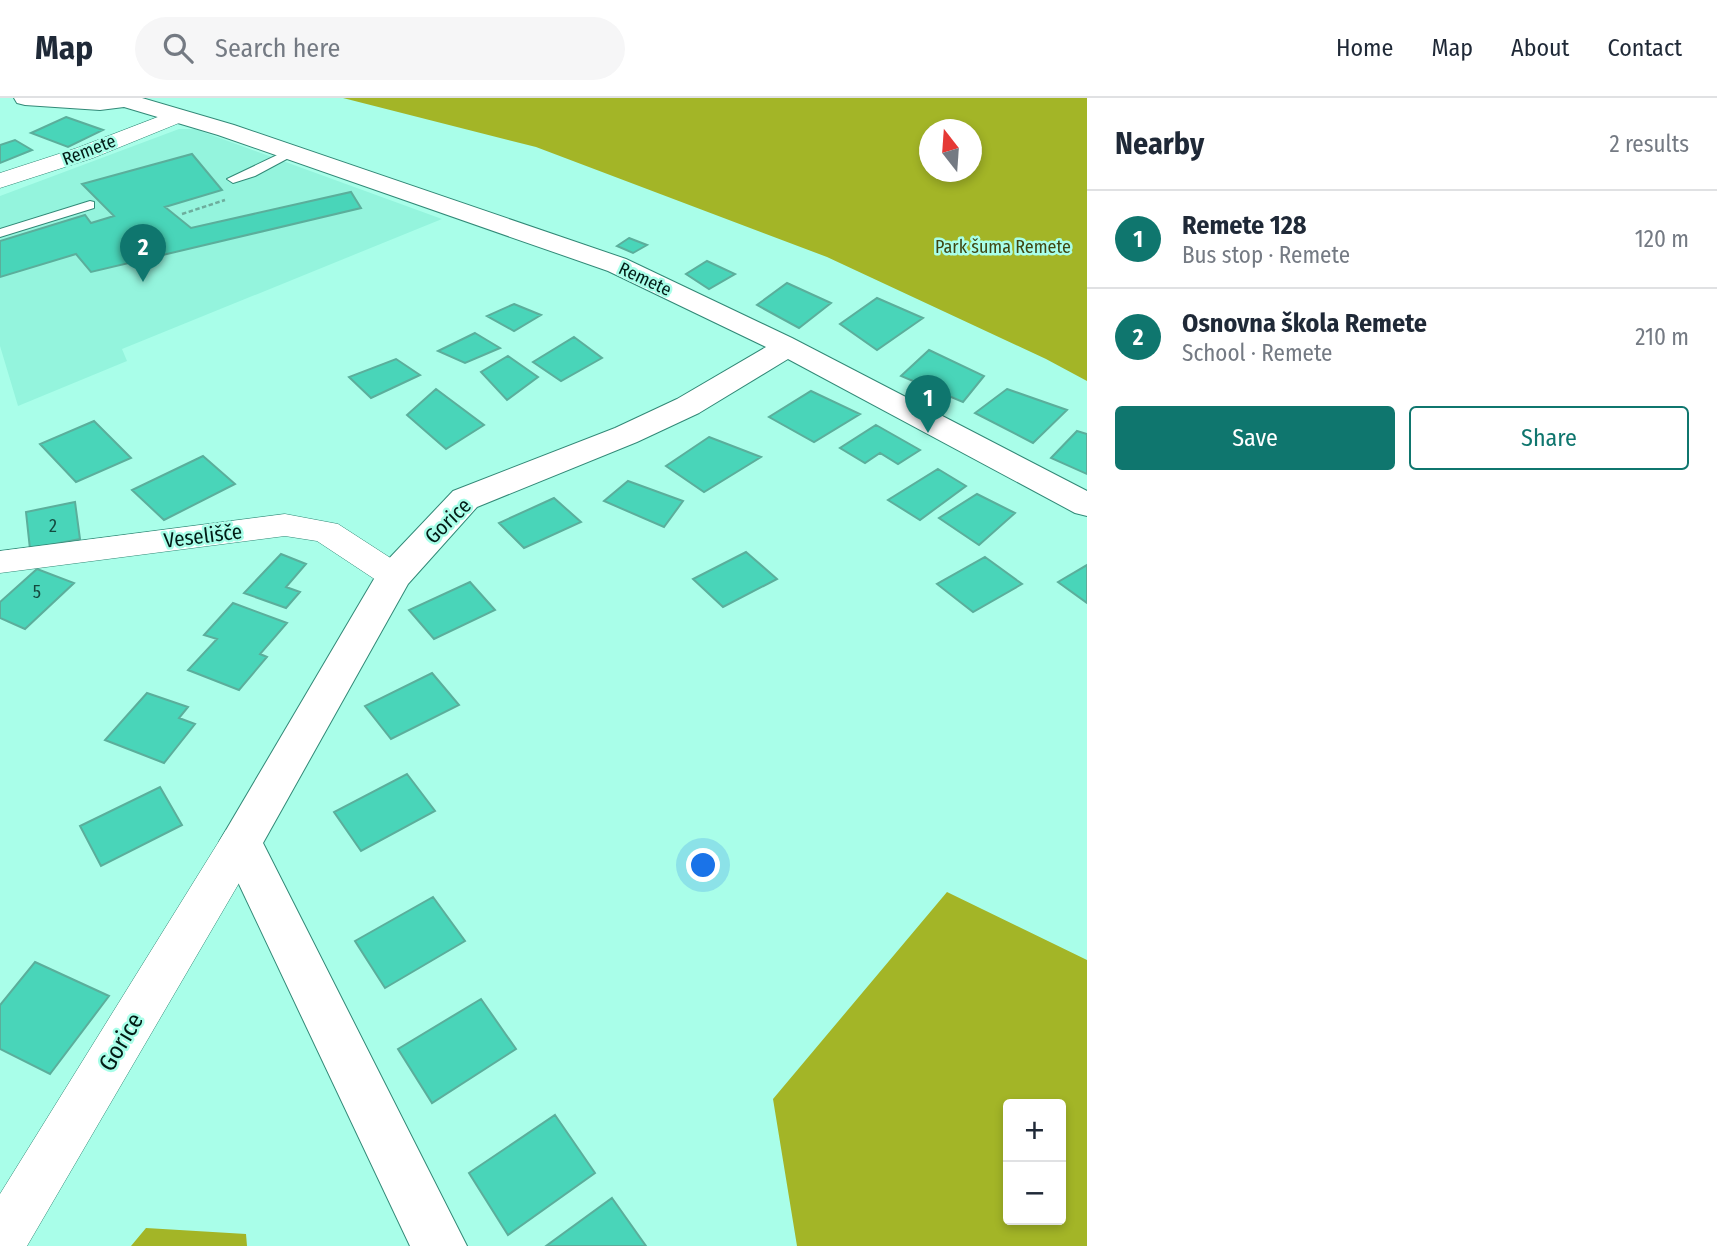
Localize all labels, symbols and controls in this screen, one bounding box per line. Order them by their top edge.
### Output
search box [135,17,625,80]
text: Map [35,28,93,68]
icon: search [159,29,197,67]
text: Search here [215,33,340,64]
text: Home [1336,34,1393,62]
text: Map [1431,34,1473,62]
text: About [1511,34,1569,62]
text: Contact [1607,34,1682,62]
north arrow [919,119,982,182]
text: Nearby [1115,126,1204,162]
street label: Remete [59,130,119,170]
text: 2 results [1609,130,1689,158]
text: Remete 128 [1182,210,1306,241]
pin: 2 [120,224,166,282]
text: 1 [1133,225,1143,253]
text: 120 m [1635,225,1689,253]
park label: Park šuma Remete [935,236,1071,258]
text: Bus stop · Remete [1182,241,1350,269]
street label: Remete [615,257,675,301]
text: Osnovna škola Remete [1182,308,1427,339]
text: 2 [1133,323,1143,351]
text: 210 m [1635,323,1689,351]
text: School · Remete [1182,339,1332,367]
pin: 1 [905,375,951,433]
button: Save [1115,406,1395,470]
button: Share [1409,406,1689,470]
street label: Gorice [419,493,477,549]
house number: 2 [49,515,57,537]
street label: Veselišče [162,518,244,554]
house number: 5 [33,581,41,603]
your location [686,848,720,882]
street label: Gorice [93,1008,149,1076]
map controls [1003,1099,1066,1225]
button: + [1003,1099,1066,1162]
button: − [1003,1162,1066,1225]

